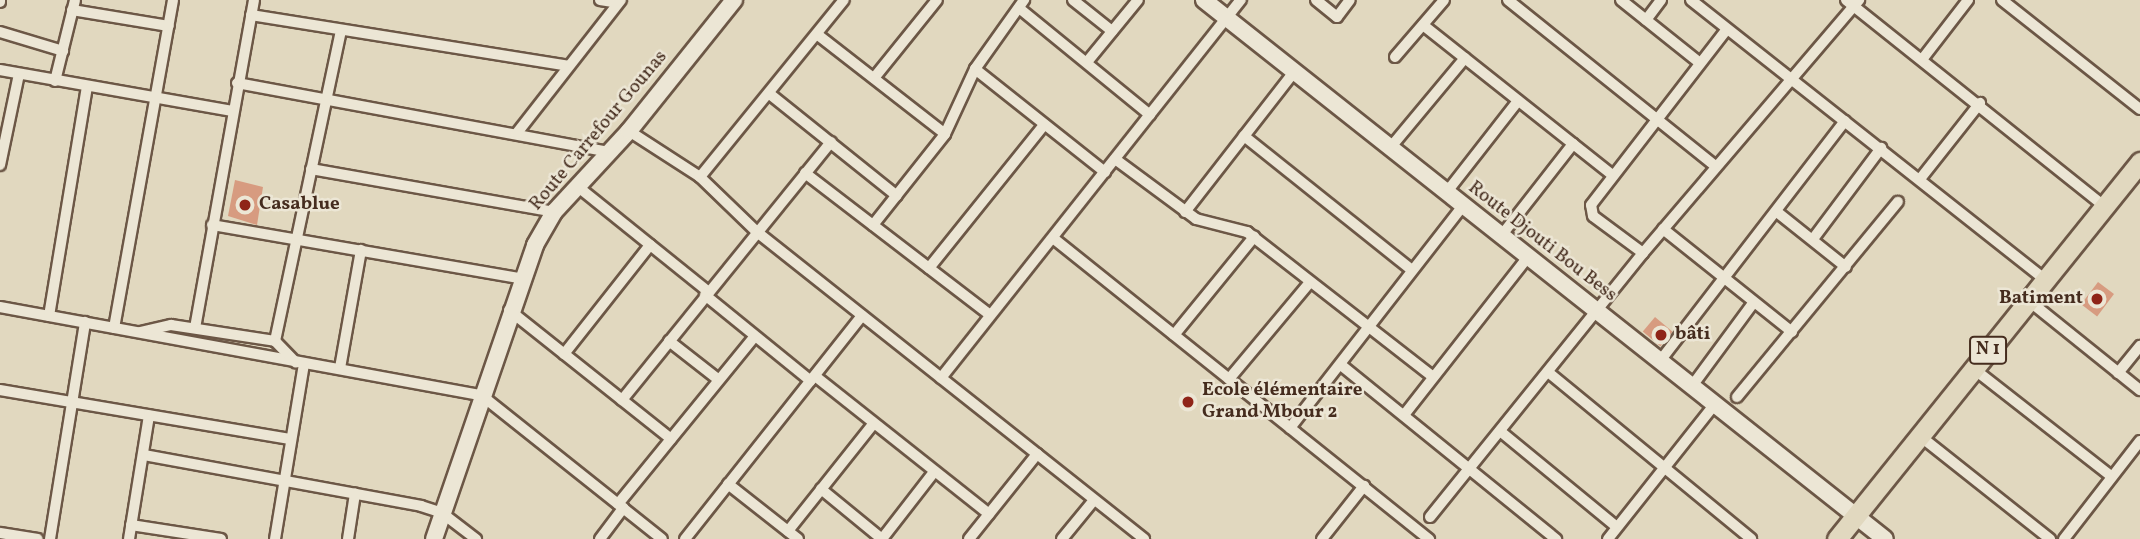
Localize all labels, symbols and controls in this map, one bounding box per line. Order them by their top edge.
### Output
street label: Route Carrefour Gounas [525,46,673,216]
street label: Route Djouti Bou Bess [1463,177,1621,307]
place label: Casablue [259,194,340,216]
marker: Casablue [237,197,253,213]
place label: Batiment [1999,288,2083,310]
marker: Batiment [2089,291,2105,307]
place label: bâti [1675,324,1710,346]
marker: bâti [1653,327,1669,343]
road number: N 1 [1969,336,2007,364]
place label: Ecole élémentaire Grand Mbour 2 [1202,380,1362,424]
marker: Ecole élémentaire Grand Mbour 2 [1180,394,1196,410]

